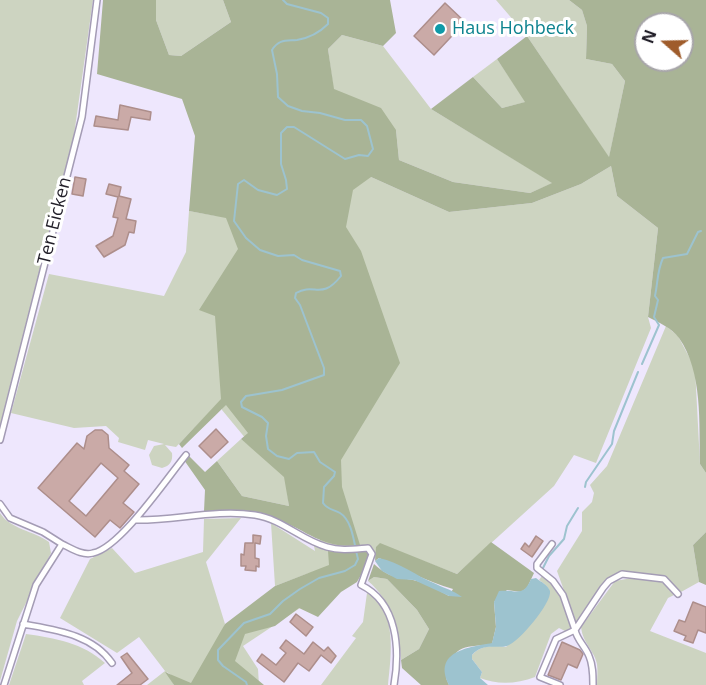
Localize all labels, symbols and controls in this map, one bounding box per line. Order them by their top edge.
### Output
north arrow [634,12,694,72]
place label: Haus Hohbeck [452,18,574,40]
marker: Haus Hohbeck [433,22,447,36]
text: N [636,27,662,46]
street label: Ten Eicken [34,175,76,267]

